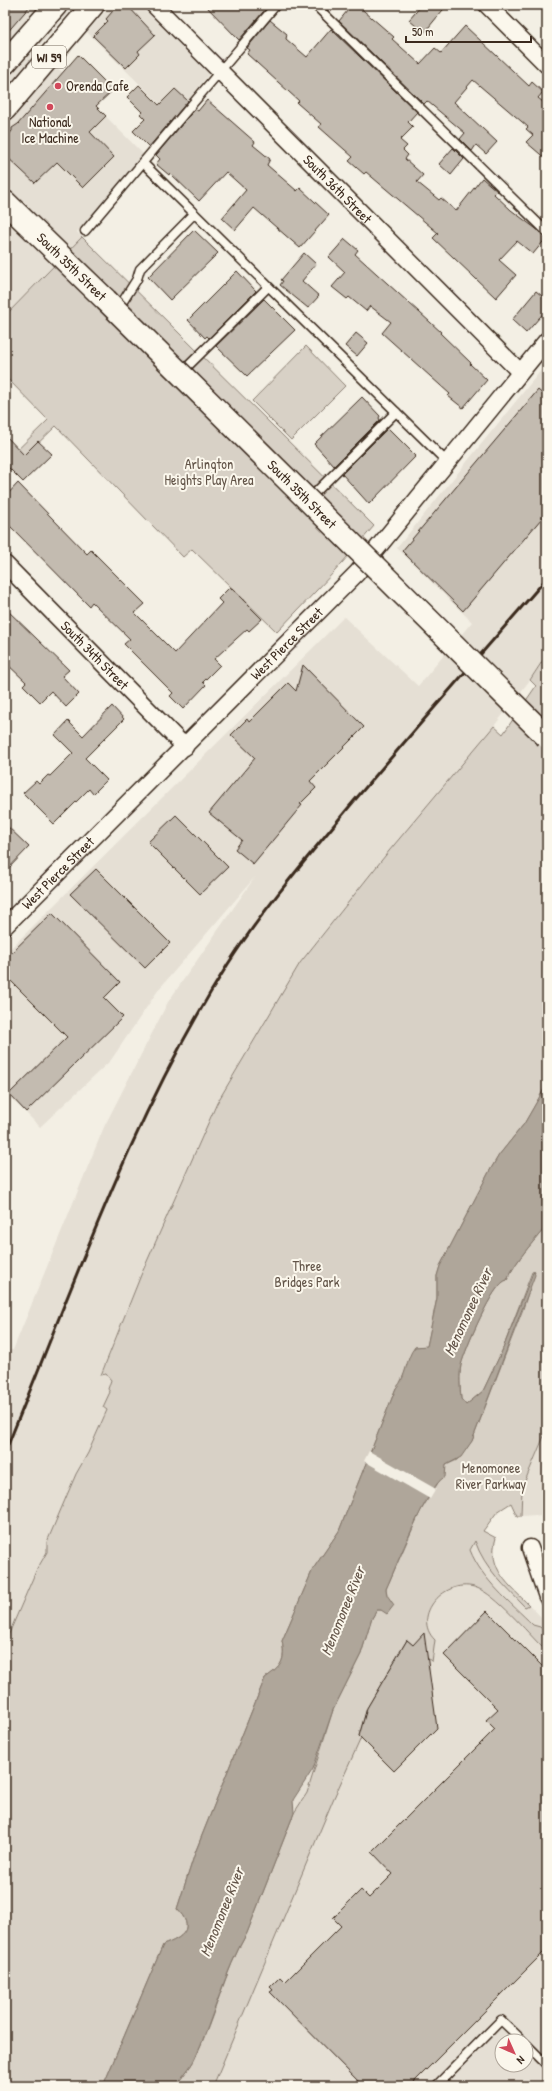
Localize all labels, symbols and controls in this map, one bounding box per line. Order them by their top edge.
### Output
scale bar [406,18,531,44]
text: 50 m [412,23,433,40]
road number: WI 59 [32,46,66,68]
place label: Orenda Cafe [66,76,129,95]
marker: Orenda Cafe [53,81,63,91]
marker: National Ice Machine [45,102,55,112]
place label: National Ice Machine [21,112,79,147]
street label: South 36th Street [299,150,377,227]
street label: South 35th Street [33,228,111,305]
park label: Arlington Heights Play Area [164,454,254,490]
street label: South 35th Street [264,455,341,533]
street label: West Pierce Street [246,603,327,684]
street label: South 34th Street [57,616,133,694]
street label: West Pierce Street [17,832,98,913]
park label: Three Bridges Park [275,1256,340,1292]
water label: Menomonee River [438,1263,498,1359]
park label: Menomonee River Parkway [456,1458,526,1494]
water label: Menomonee River [315,1561,371,1658]
water label: Menomonee River [194,1862,250,1959]
north arrow [494,2033,534,2073]
text: N [514,2053,528,2067]

